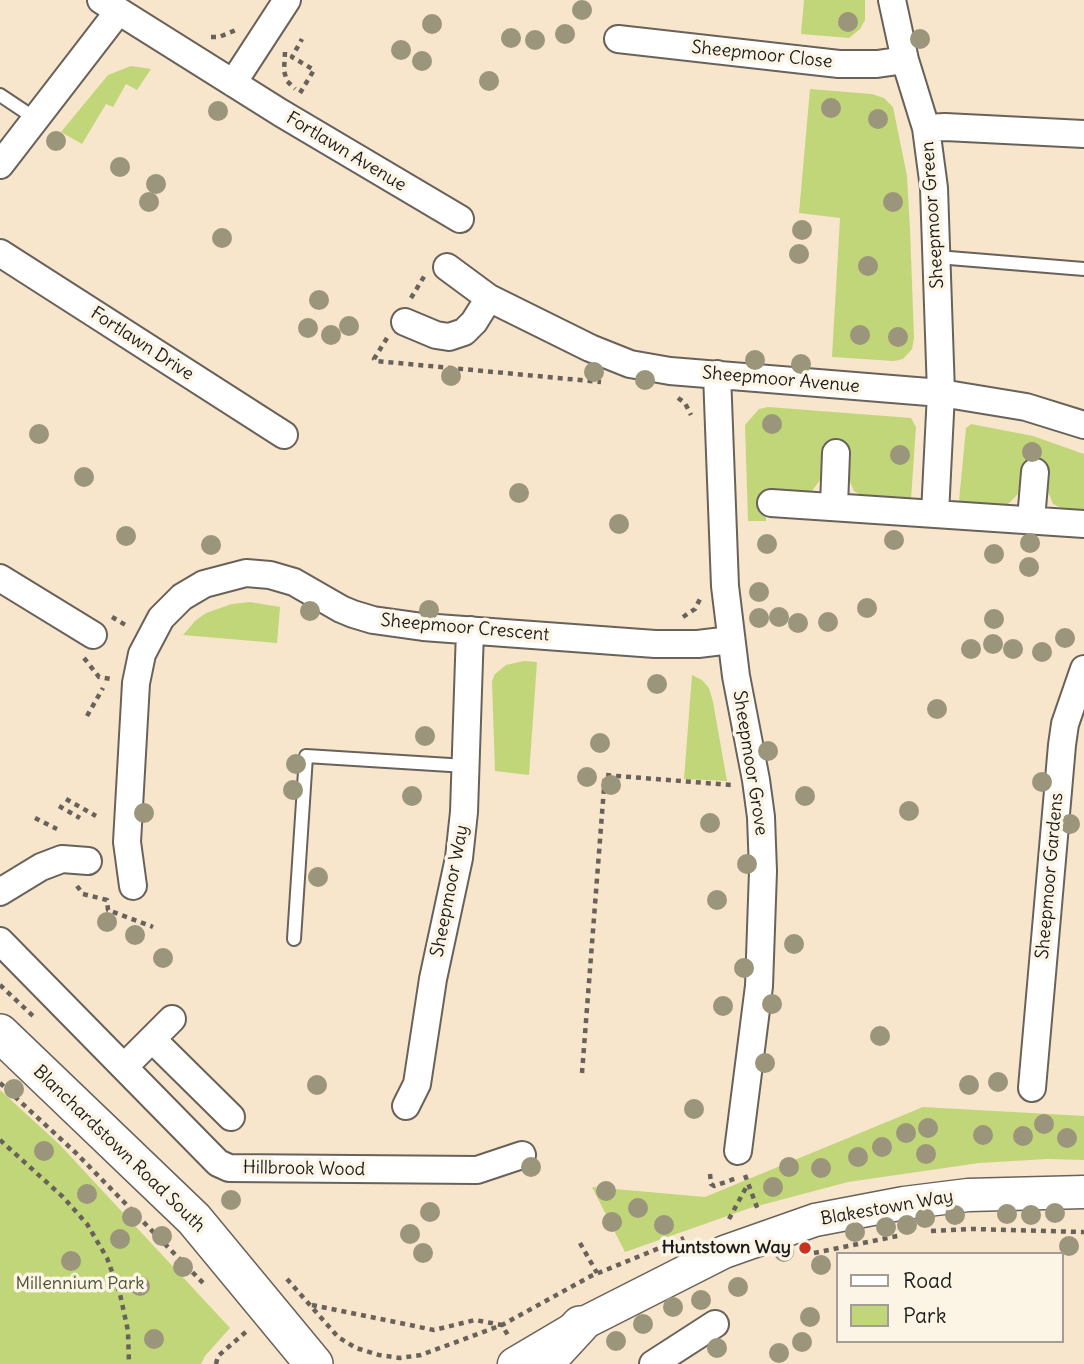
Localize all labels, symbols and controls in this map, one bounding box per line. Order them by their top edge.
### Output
street label: Sheepmoor Close [690,37,834,73]
street label: Fortlawn Avenue [282,108,410,196]
street label: Sheepmoor Green [917,141,949,289]
street label: Fortlawn Drive [86,303,198,385]
street label: Sheepmoor Avenue [701,362,861,398]
street label: Sheepmoor Crescent [380,610,550,646]
street label: Sheepmoor Grove [728,689,772,837]
street label: Sheepmoor Gardens [1032,792,1068,960]
street label: Sheepmoor Way [427,823,473,959]
street label: Blanchardstown Road South [28,1061,210,1237]
street label: Hillbrook Wood [243,1157,365,1181]
street label: Blakestown Way [819,1186,955,1230]
place label: Huntstown Way [662,1237,791,1259]
marker: Huntstown Way [797,1240,813,1256]
legend [836,1252,1063,1343]
text: Road [903,1267,952,1294]
park label: Millennium Park [16,1273,144,1295]
text: Park [903,1302,946,1329]

